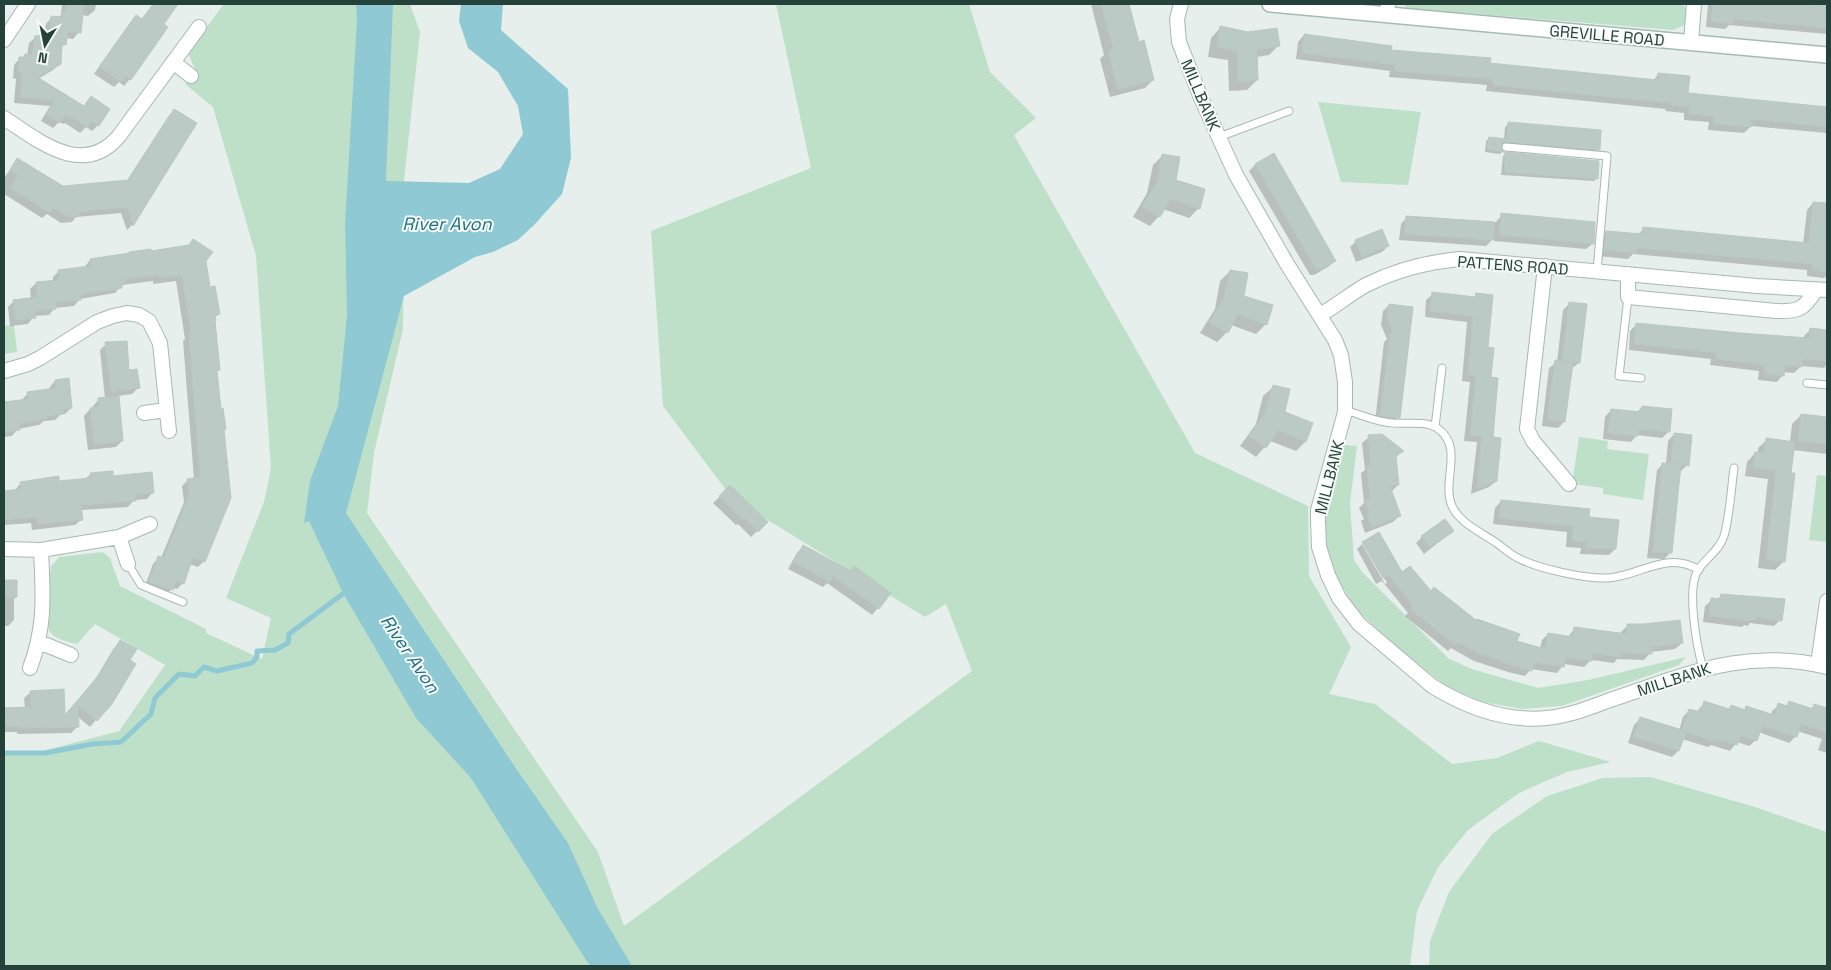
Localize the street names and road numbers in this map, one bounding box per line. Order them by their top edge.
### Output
street label: GREVILLE ROAD [1549,20,1665,51]
street label: MILLBANK [1176,56,1225,135]
street label: PATTENS ROAD [1457,251,1569,280]
street label: MILLBANK [1310,437,1349,517]
street label: MILLBANK [1635,658,1714,701]

